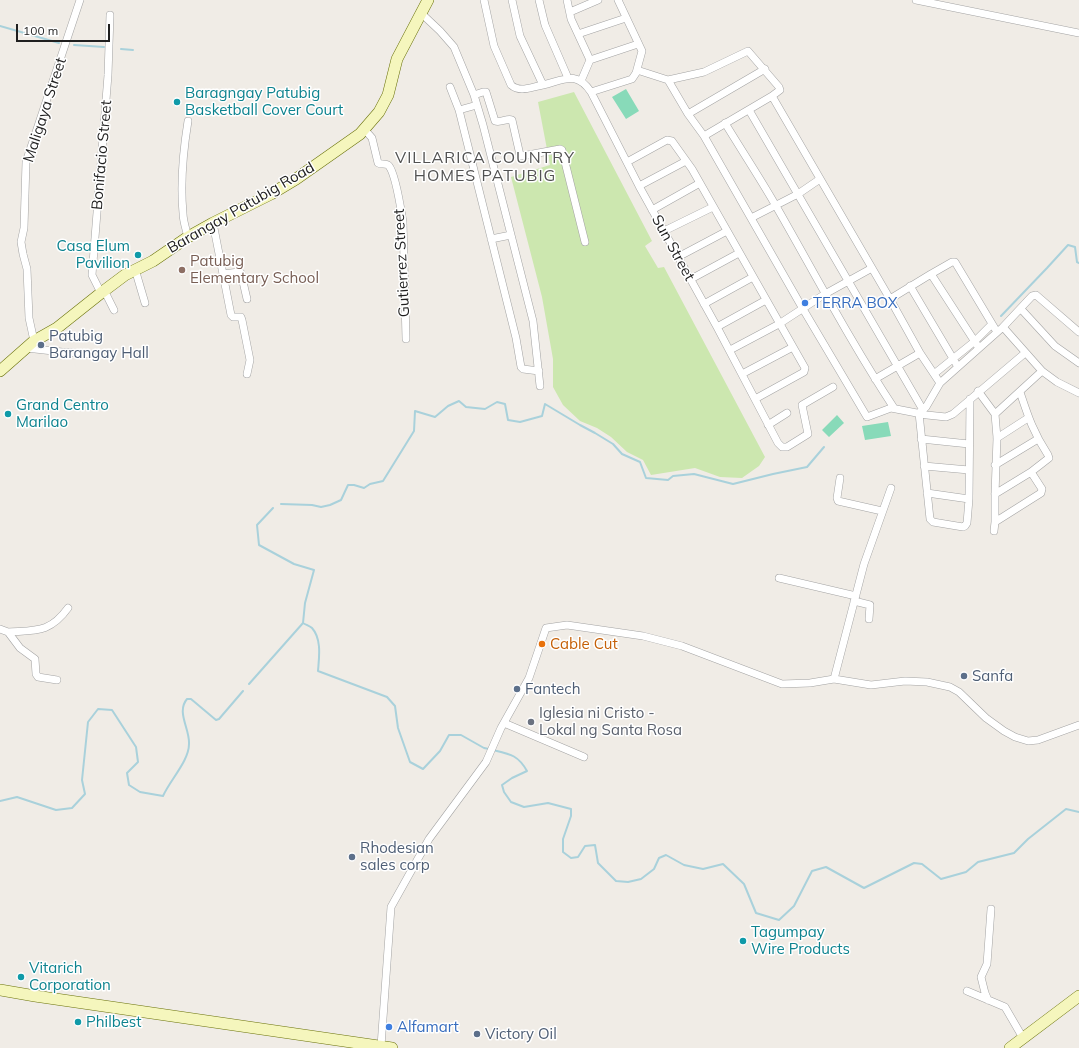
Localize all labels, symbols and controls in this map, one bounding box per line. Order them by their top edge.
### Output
scale bar [18,16,112,42]
text: 100 m [23,23,58,38]
street label: Maligaya Street [20,55,70,165]
place label: Baragngay Patubig Basketball Cover Court [185,84,343,119]
marker: Baragngay Patubig Basketball Cover Court [172,97,182,107]
street label: Bonifacio Street [88,99,116,211]
district label: VILLARICA COUNTRY HOMES PATUBIG [395,148,575,186]
street label: Barangay Patubig Road [164,159,318,257]
street label: Gutierrez Street [390,208,414,318]
street label: Sun Street [648,212,698,284]
place label: Casa Elum Pavilion [56,237,130,272]
marker: Casa Elum Pavilion [133,250,143,260]
place label: Patubig Elementary School [190,252,319,287]
marker: Patubig Elementary School [177,265,187,275]
place label: TERRA BOX [813,294,898,312]
marker: TERRA BOX [800,298,810,308]
place label: Patubig Barangay Hall [49,327,149,362]
marker: Patubig Barangay Hall [36,340,46,350]
place label: Grand Centro Marilao [16,396,109,431]
marker: Grand Centro Marilao [3,409,13,419]
place label: Cable Cut [550,635,618,653]
marker: Cable Cut [537,639,547,649]
place label: Sanfa [972,667,1013,685]
marker: Sanfa [959,671,969,681]
place label: Fantech [525,680,580,698]
marker: Fantech [512,684,522,694]
place label: Iglesia ni Cristo - Lokal ng Santa Rosa [539,704,682,739]
marker: Iglesia ni Cristo - Lokal ng Santa Rosa [526,717,536,727]
place label: Rhodesian sales corp [360,839,434,874]
marker: Rhodesian sales corp [347,852,357,862]
place label: Tagumpay Wire Products [751,923,850,958]
marker: Tagumpay Wire Products [738,936,748,946]
place label: Vitarich Corporation [29,959,111,994]
marker: Vitarich Corporation [16,972,26,982]
place label: Philbest [86,1013,141,1031]
marker: Philbest [73,1017,83,1027]
place label: Alfamart [397,1018,459,1036]
marker: Alfamart [384,1022,394,1032]
place label: Victory Oil [485,1025,557,1043]
marker: Victory Oil [472,1029,482,1039]

